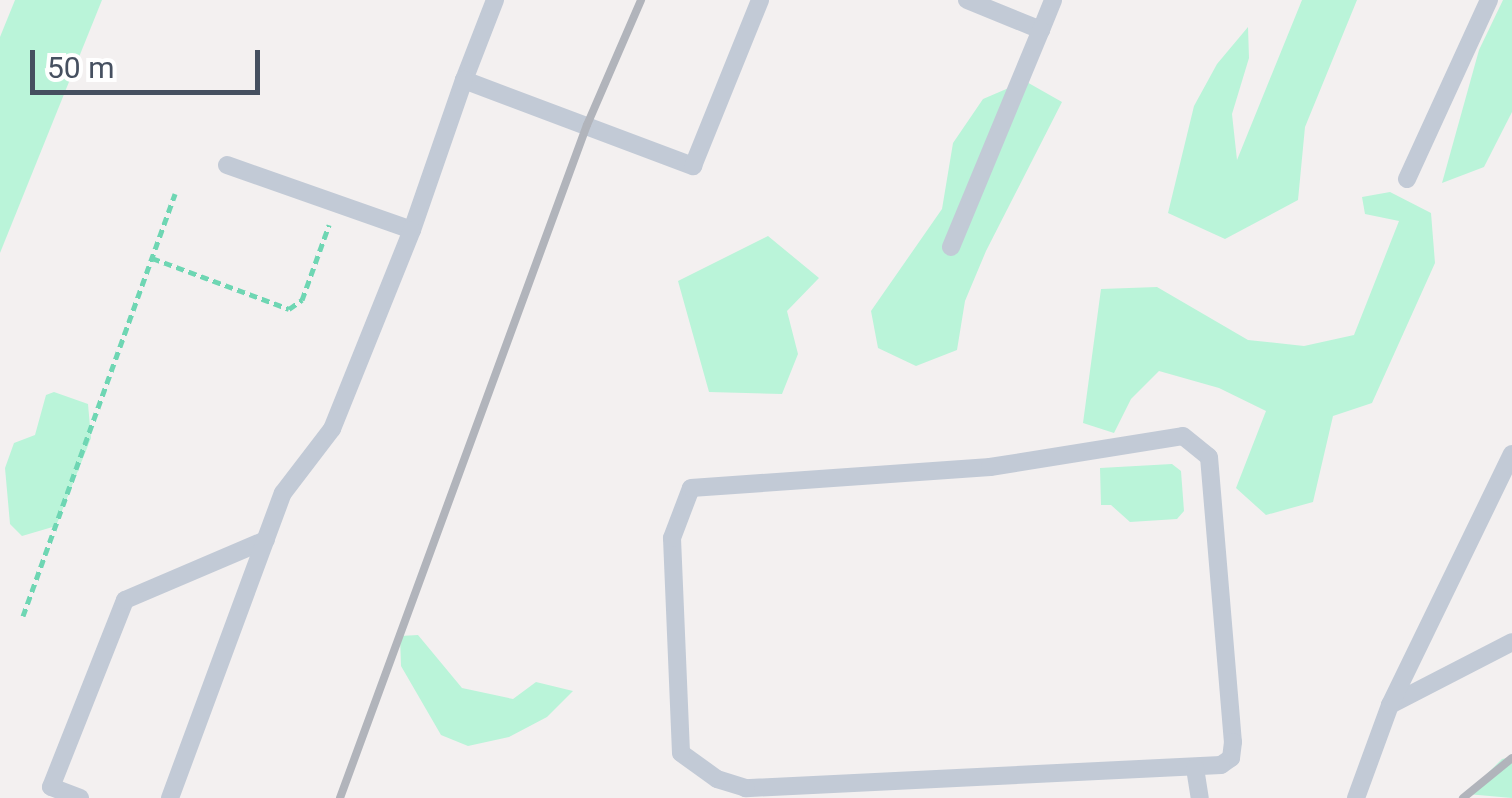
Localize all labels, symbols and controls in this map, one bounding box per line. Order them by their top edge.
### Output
scale bar [35,30,265,92]
text: 50 m [47,50,114,85]

